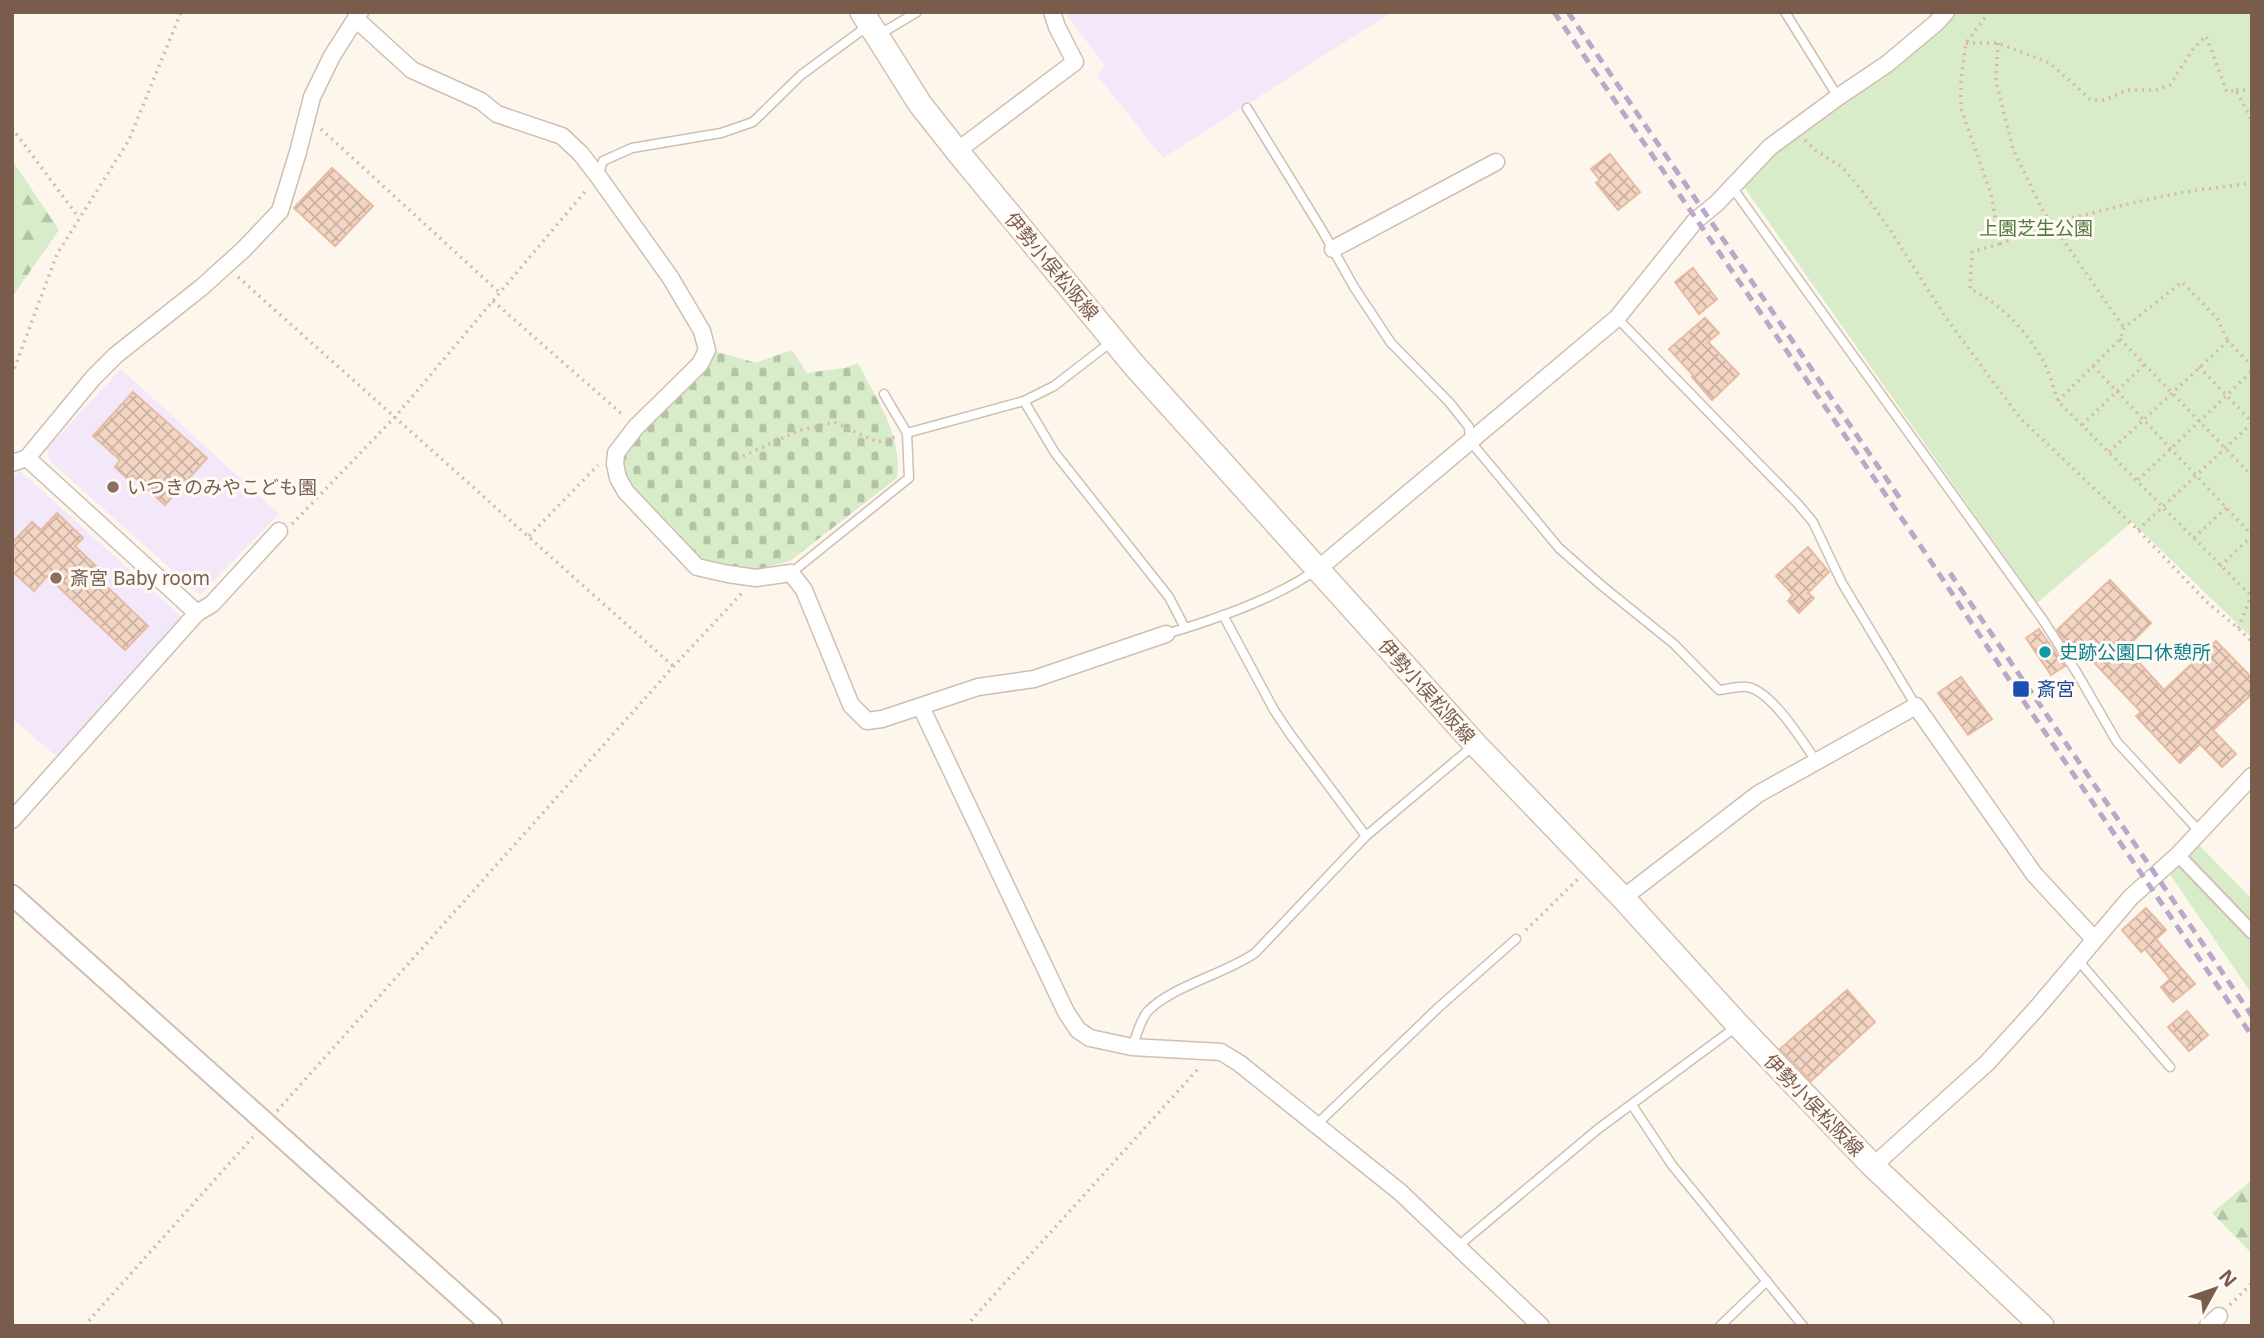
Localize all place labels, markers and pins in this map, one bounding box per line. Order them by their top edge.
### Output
place label: いつきのみやこども園 [127,474,317,500]
marker: いつきのみやこども園 [105,479,121,495]
place label: 斎宮 Baby room [70,565,210,591]
marker: 斎宮 Baby room [48,570,64,586]
place label: 史跡公園口休憩所 [2059,639,2211,665]
marker: 史跡公園口休憩所 [2037,644,2053,660]
place label: 斎宮 [2037,676,2075,702]
marker: 斎宮 [2011,679,2031,699]

